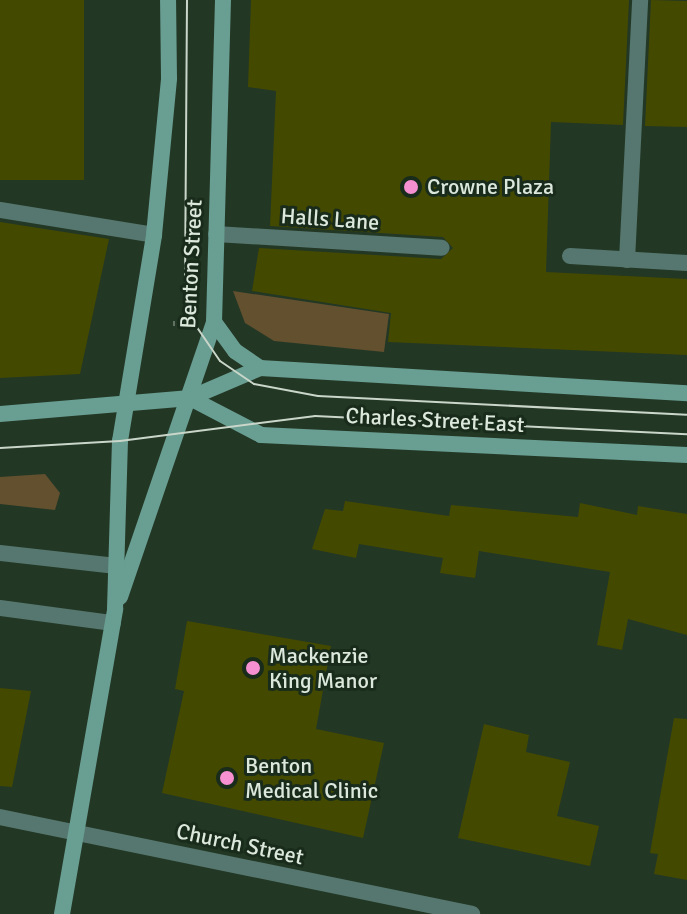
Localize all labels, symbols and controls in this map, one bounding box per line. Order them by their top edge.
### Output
place label: Crowne Plaza [427,174,554,200]
marker: Crowne Plaza [402,178,420,196]
street label: Benton Street [174,199,208,329]
street label: Halls Lane [280,202,380,236]
street label: Charles Street East [345,402,525,438]
place label: Mackenzie King Manor [269,642,377,694]
marker: Mackenzie King Manor [244,659,262,677]
place label: Benton Medical Clinic [245,752,378,804]
marker: Benton Medical Clinic [216,767,238,789]
street label: Church Street [174,818,306,870]

